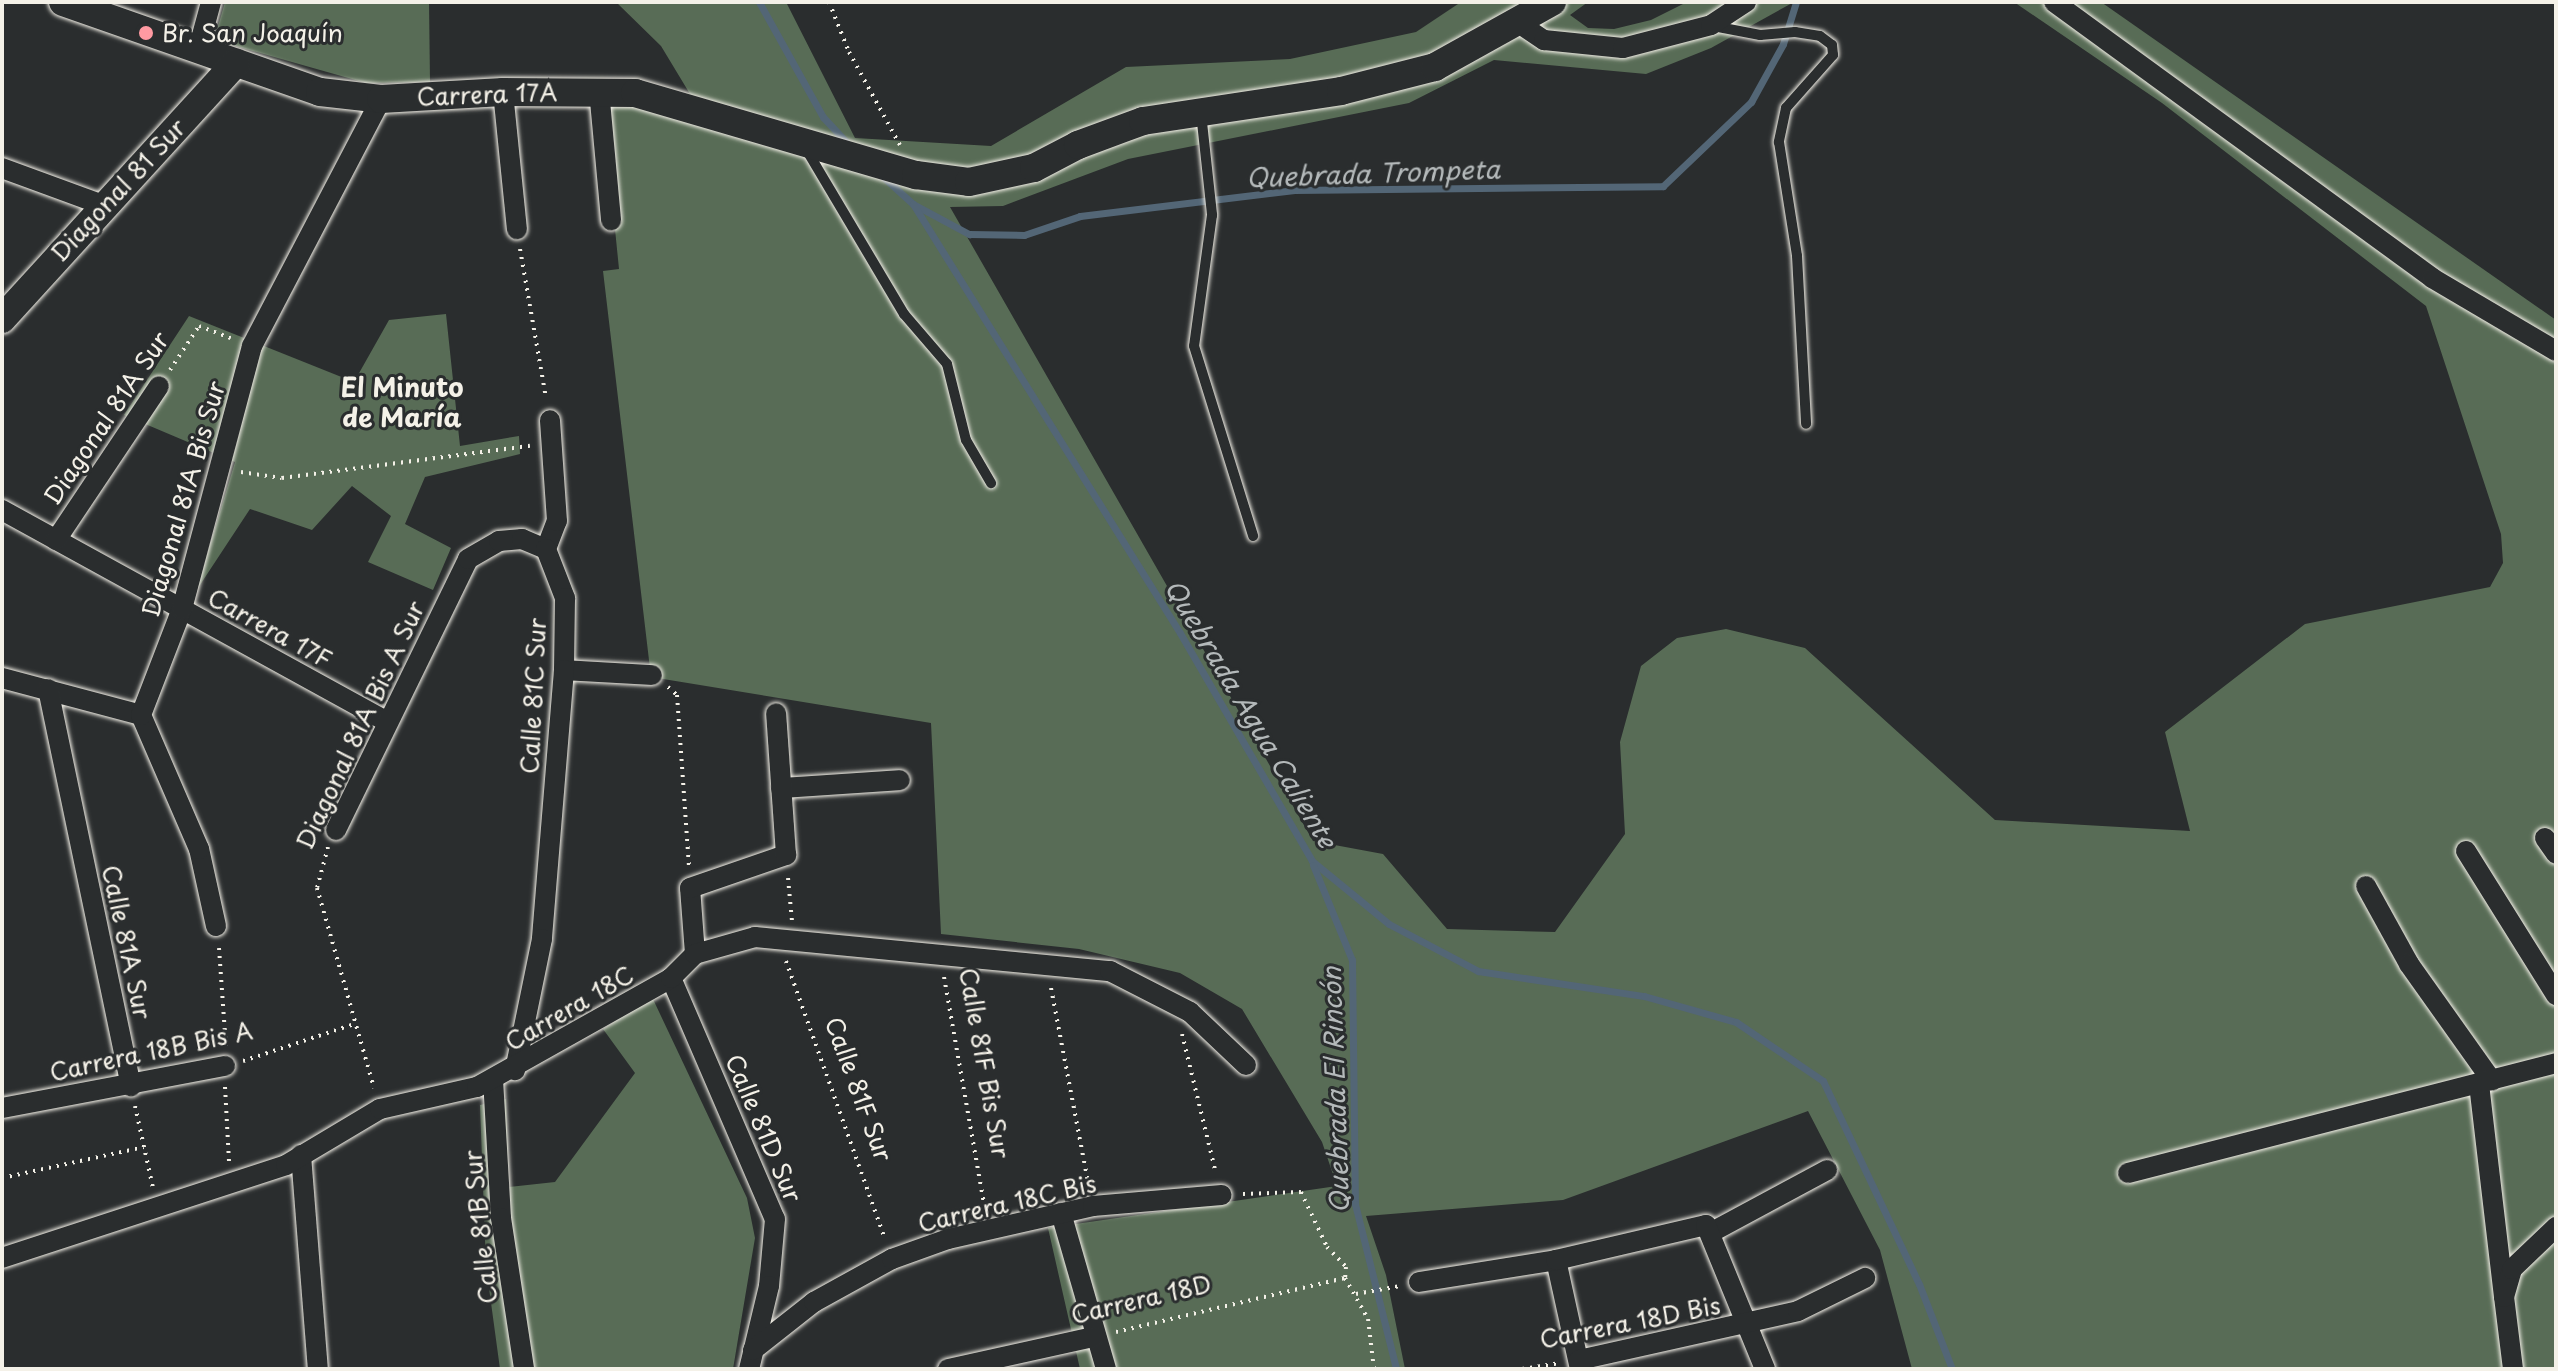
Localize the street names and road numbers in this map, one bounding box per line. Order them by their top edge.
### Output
street label: Carrera 17A [416,77,558,111]
street label: Diagonal 81 Sur [44,112,192,268]
street label: Diagonal 81A Sur [37,326,175,510]
street label: Diagonal 81A Bis Sur [136,378,230,620]
street label: Carrera 17F [203,582,337,674]
street label: Diagonal 81A Bis A Sur [290,597,430,853]
street label: Calle 81C Sur [514,616,552,776]
street label: Calle 81A Sur [97,862,157,1022]
street label: Carrera 18C [500,960,638,1056]
street label: Calle 81F Bis Sur [954,965,1016,1161]
street label: Calle 81F Sur [819,1012,899,1166]
street label: Carrera 18B Bis A [46,1015,256,1087]
street label: Calle 81D Sur [720,1049,808,1207]
street label: Calle 81B Sur [457,1147,503,1307]
street label: Carrera 18C Bis [914,1168,1100,1238]
street label: Carrera 18D [1068,1269,1214,1329]
street label: Carrera 18D Bis [1536,1290,1724,1354]

